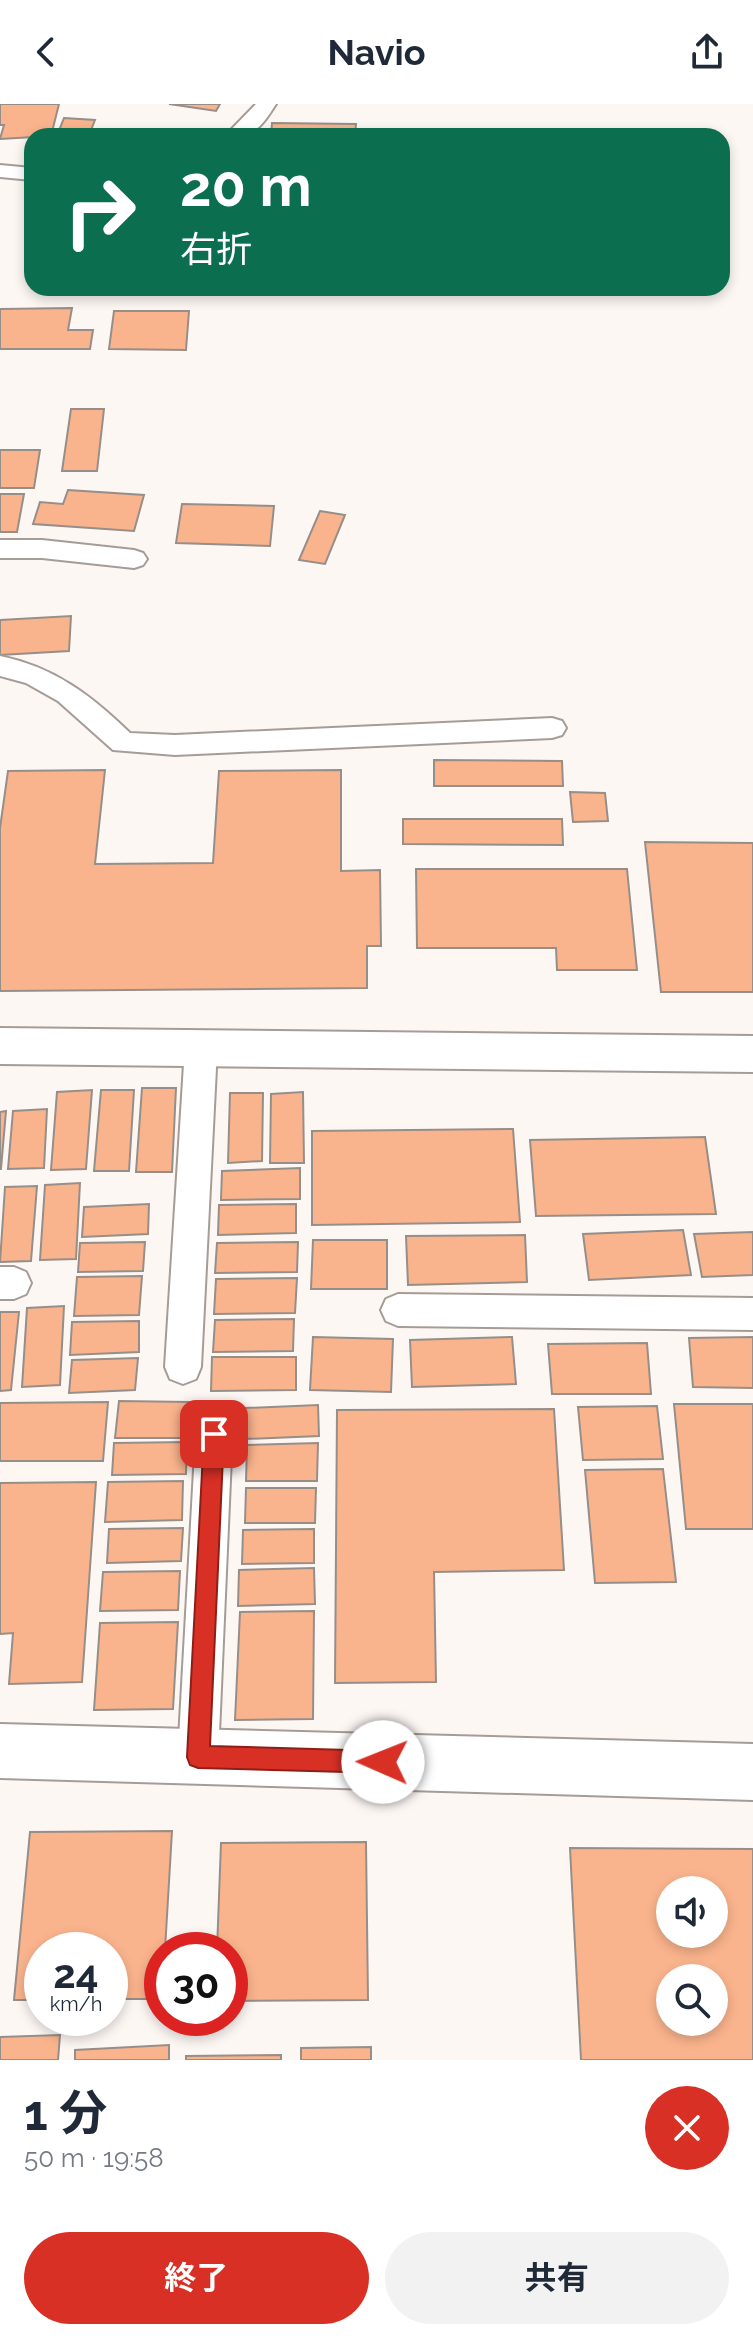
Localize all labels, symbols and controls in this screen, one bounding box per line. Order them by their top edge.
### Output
icon: back [24,30,68,74]
icon: share [685,30,729,74]
text: Navio [327,31,426,73]
text: 20 m [180,153,312,219]
icon: right [48,160,152,264]
text: 右折 [180,228,252,270]
pin [180,1400,248,1468]
icon: arrive [192,1412,236,1456]
position arrow [341,1720,425,1804]
map controls [656,1876,728,2036]
button: sound [656,1876,728,1948]
speed limit sign: 30 [144,1932,248,2036]
text: 24 [53,1950,99,1997]
button: search [656,1964,728,2036]
text: km/h [50,1992,102,2016]
text: 1 分 [24,2085,107,2141]
button: close [645,2086,729,2170]
text: 50 m · 19:58 [24,2143,164,2173]
button: 終了 [24,2232,369,2324]
button: 共有 [385,2232,729,2324]

